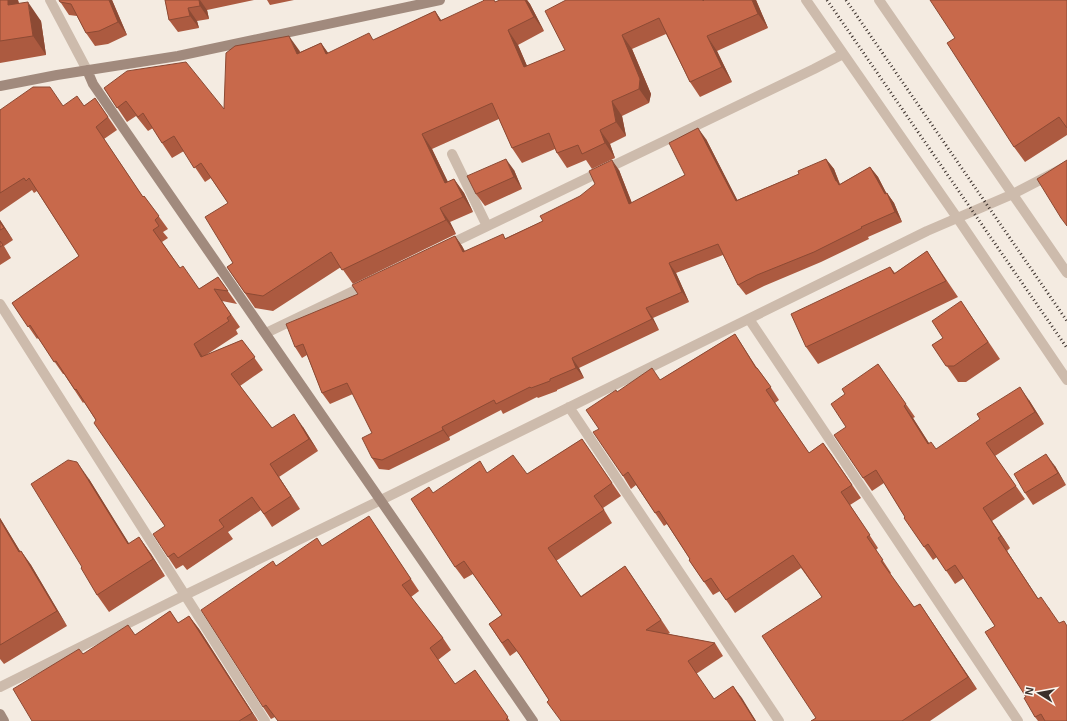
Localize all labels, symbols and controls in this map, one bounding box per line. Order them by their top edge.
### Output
north arrow [1019,673,1059,713]
text: N [1023,686,1036,696]

